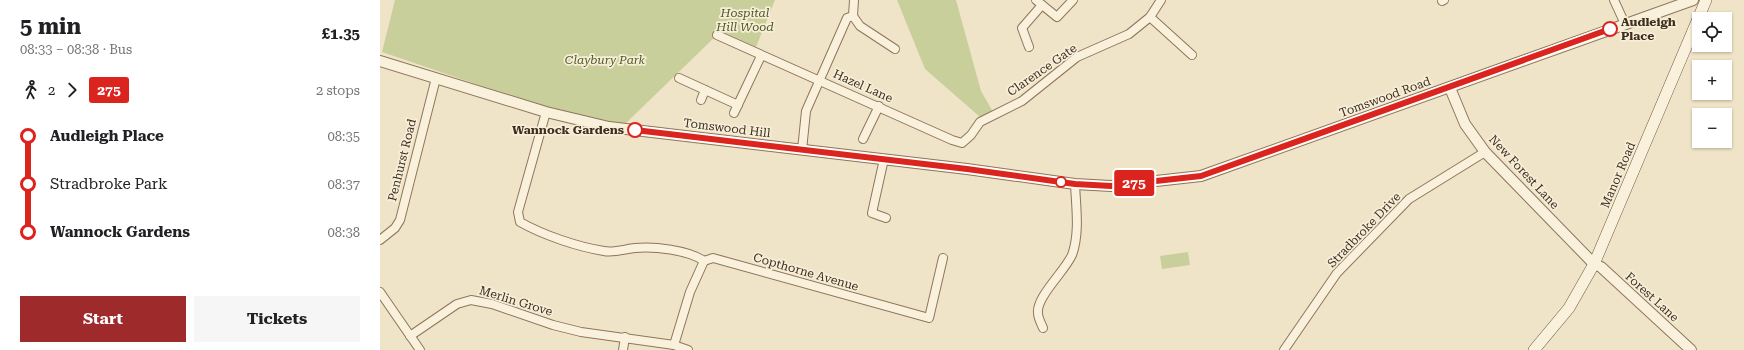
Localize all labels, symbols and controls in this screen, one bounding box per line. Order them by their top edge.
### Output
park label: Hospital Hill Wood [715,6,774,34]
map controls [1692,12,1732,148]
button: locate [1692,12,1732,52]
text: 5 min [20,14,81,39]
place label: Audleigh Place [1621,15,1676,43]
marker: Audleigh Place [1602,21,1618,37]
text: £1.35 [322,25,360,43]
street label: Clarence Gate [1005,41,1080,99]
text: 08:33 – 08:38 · Bus [20,42,132,57]
park label: Claybury Park [565,53,646,67]
button: + [1692,60,1732,100]
street label: Hazel Lane [831,67,895,105]
street label: Tomswood Road [1338,74,1433,120]
icon: walk [20,79,42,101]
icon: forward [61,79,83,101]
text: 275 [97,82,121,98]
text: 2 [48,83,55,98]
text: 2 stops [316,83,360,98]
button: − [1692,108,1732,148]
street label: Tomswood Hill [683,116,772,140]
street label: Penhurst Road [385,117,419,203]
marker: Wannock Gardens [627,122,643,138]
place label: Wannock Gardens [512,123,624,137]
text: Audleigh Place [50,127,164,145]
text: 08:35 [328,129,360,144]
street label: New Forest Lane [1486,132,1562,212]
street label: Manor Road [1598,140,1638,210]
line badge: 275 [1111,170,1157,196]
text: Stradbroke Park [50,175,168,193]
text: 275 [1122,175,1146,191]
unlabelled marker [1055,176,1067,188]
text: 08:37 [328,177,360,192]
street label: Stradbroke Drive [1325,189,1404,270]
text: Wannock Gardens [50,223,190,241]
text: 08:38 [328,225,360,240]
street label: Copthorne Avenue [752,250,861,294]
street label: Forest Lane [1622,269,1682,325]
street label: Merlin Grove [478,283,555,319]
button: Start [20,296,186,342]
button: Tickets [194,296,360,342]

